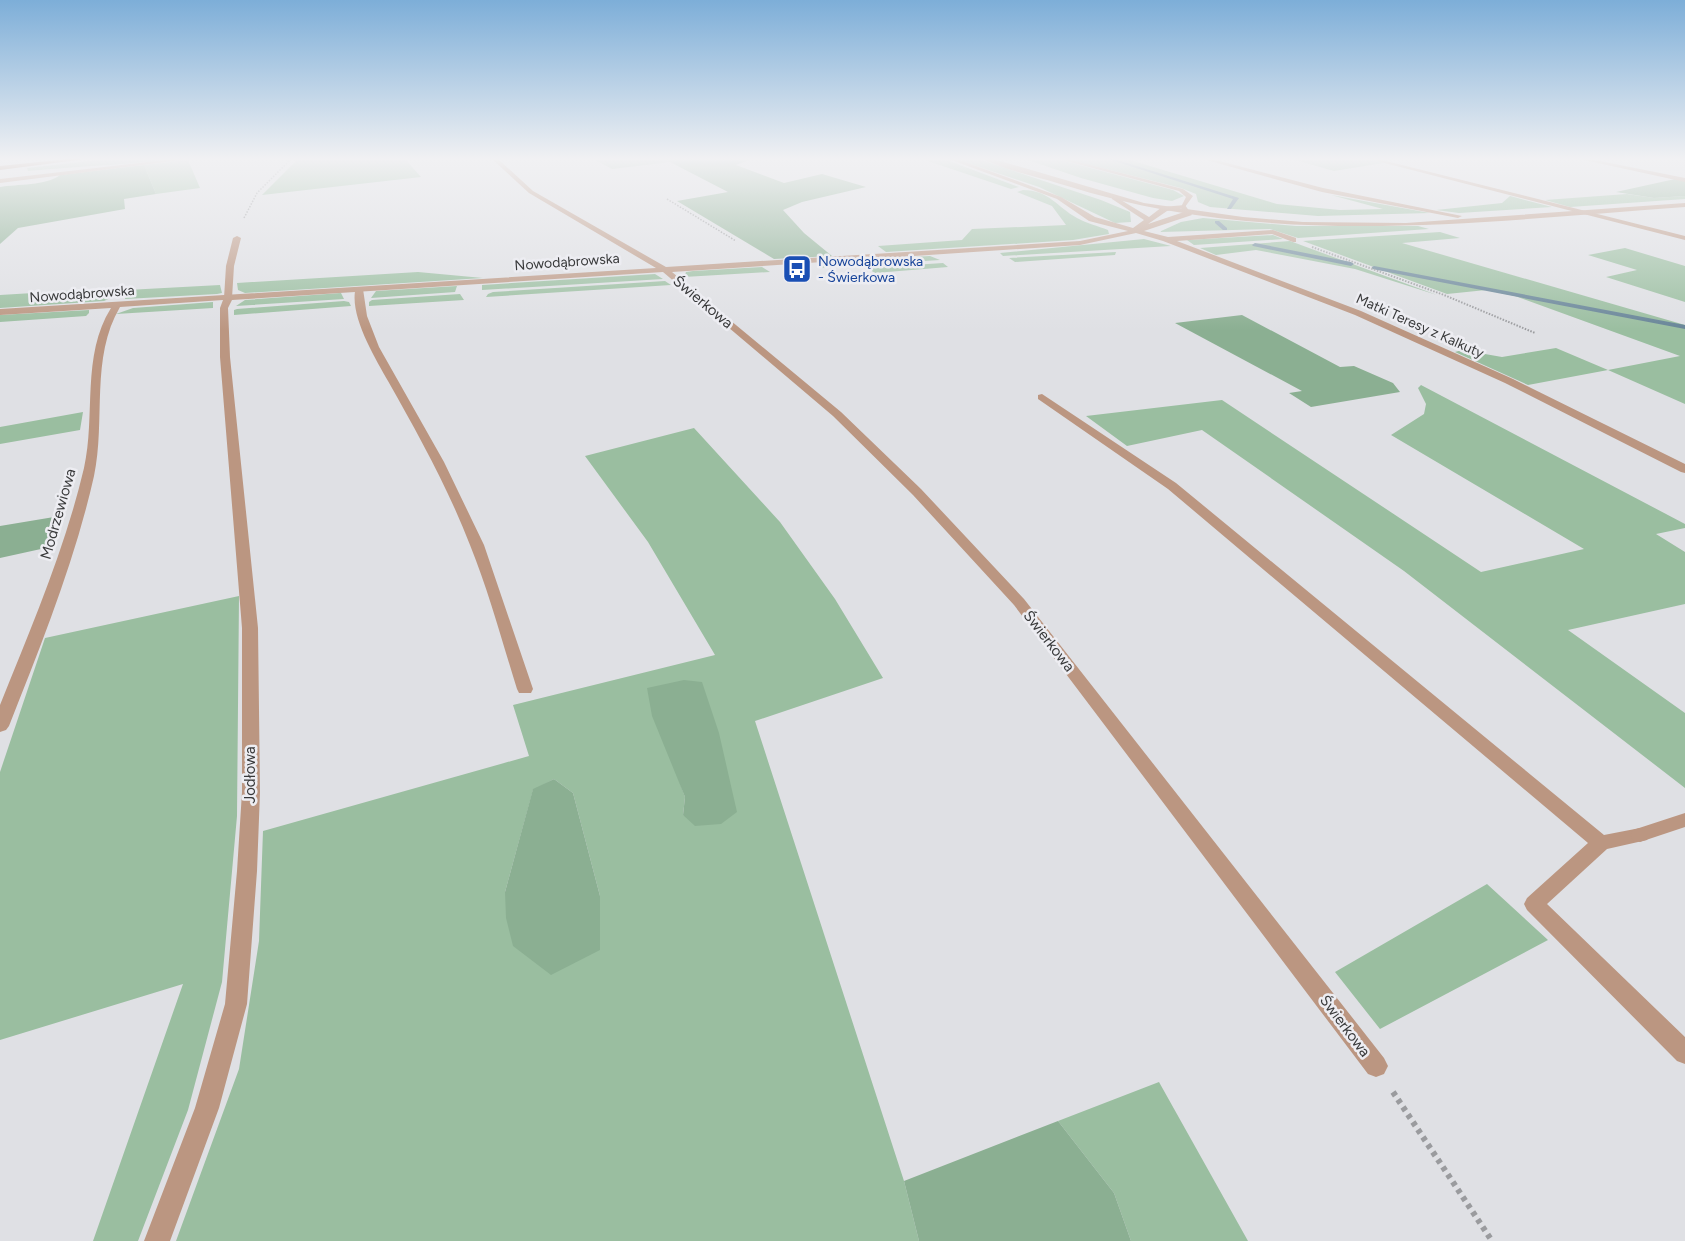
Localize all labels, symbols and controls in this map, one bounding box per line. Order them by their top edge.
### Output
street label: Nowodąbrowska [514,250,620,274]
bus stop icon: Nowodąbrowska - Świerkowa [781,253,813,285]
place label: Nowodąbrowska - Świerkowa [818,253,923,286]
street label: Świerkowa [669,272,737,332]
street label: Nowodąbrowska [29,282,135,306]
street label: Matki Teresy z Kalkuty [1353,290,1487,362]
street label: Modrzewiowa [36,467,80,561]
street label: Świerkowa [1020,607,1078,675]
street label: Jodłowa [241,746,259,804]
street label: Świerkowa [1316,992,1374,1060]

